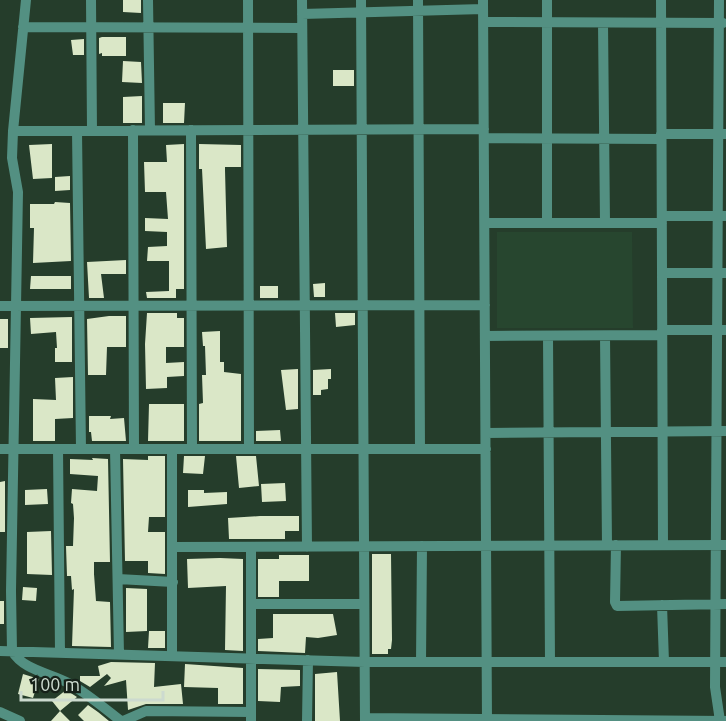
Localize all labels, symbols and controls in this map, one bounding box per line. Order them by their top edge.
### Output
scale bar [21,664,164,702]
text: 100 m [30,674,80,694]

